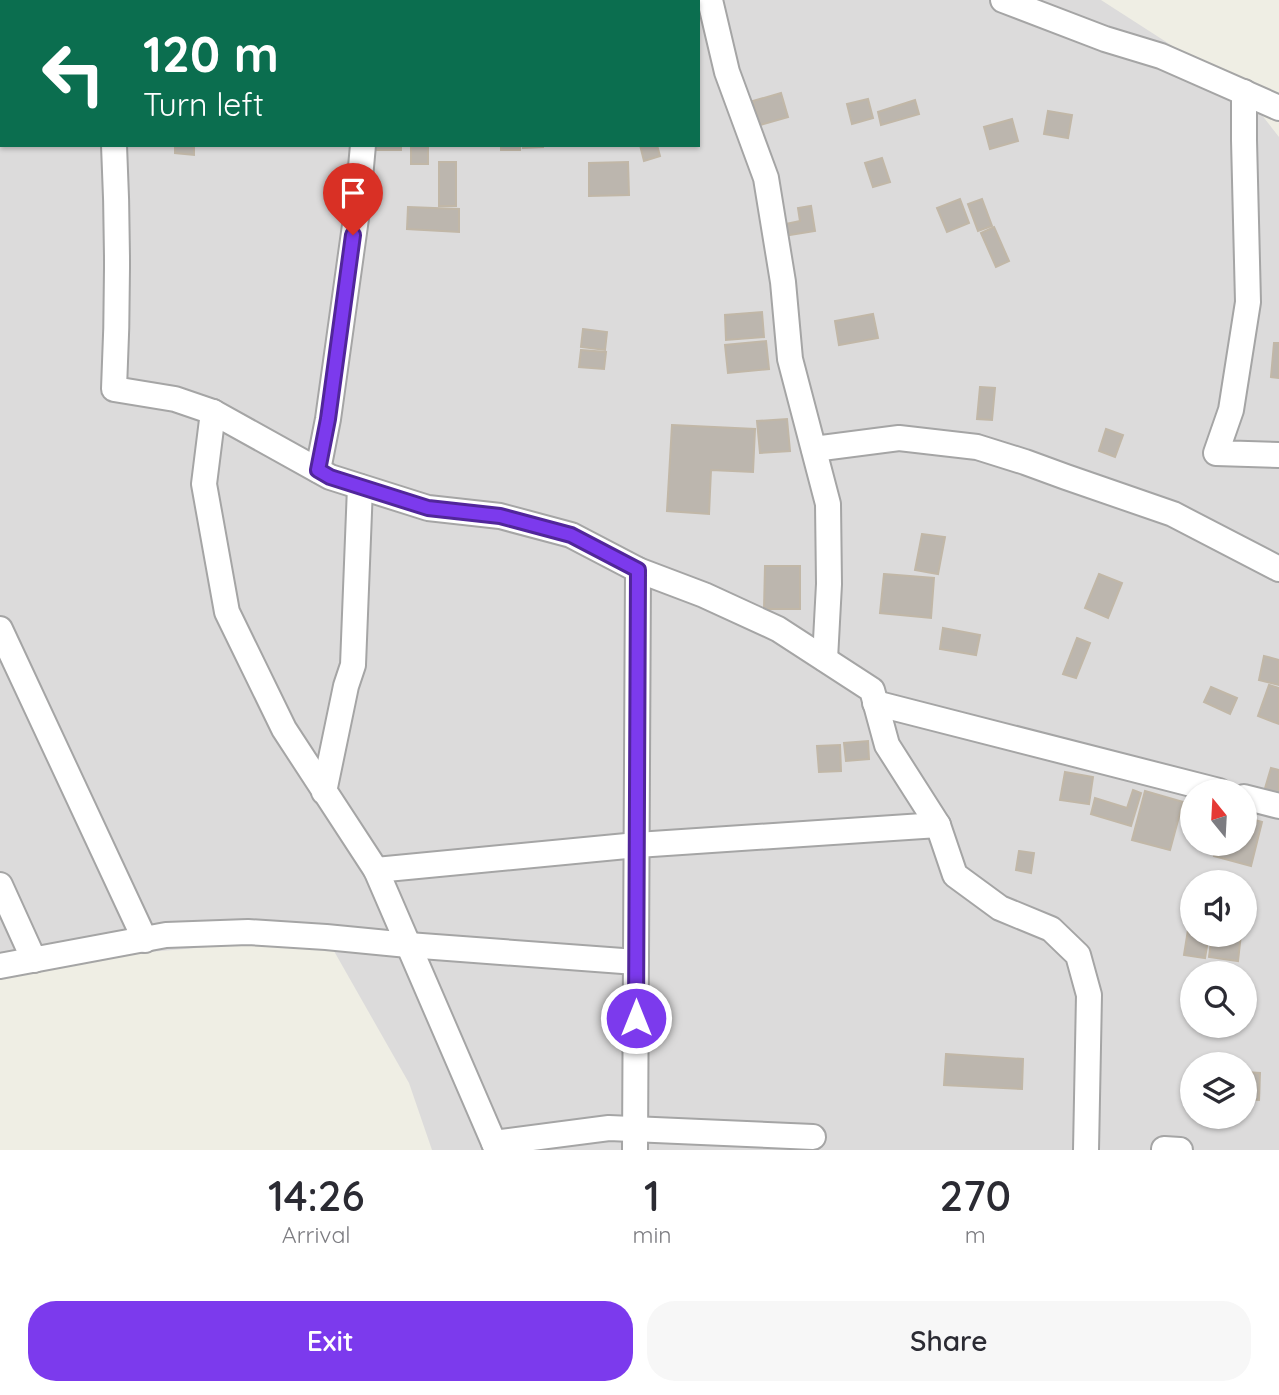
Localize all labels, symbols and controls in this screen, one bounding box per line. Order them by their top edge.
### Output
text: 120 m [143,23,279,84]
icon: left [28,28,119,119]
text: Turn left [143,84,264,124]
pin [323,163,383,235]
icon: arrive [334,174,372,212]
north arrow [1180,779,1256,856]
map controls [1180,779,1257,1129]
button: sound [1180,870,1257,947]
button: search [1180,961,1257,1038]
position arrow [599,981,673,1055]
button: layers [1180,1052,1257,1129]
text: 14:26 [268,1169,365,1222]
text: 1 [644,1169,660,1222]
text: 270 [940,1169,1011,1222]
text: Arrival [282,1220,351,1249]
text: min [632,1220,672,1249]
text: m [965,1220,986,1249]
button: Exit [28,1301,633,1381]
button: Share [647,1301,1251,1381]

